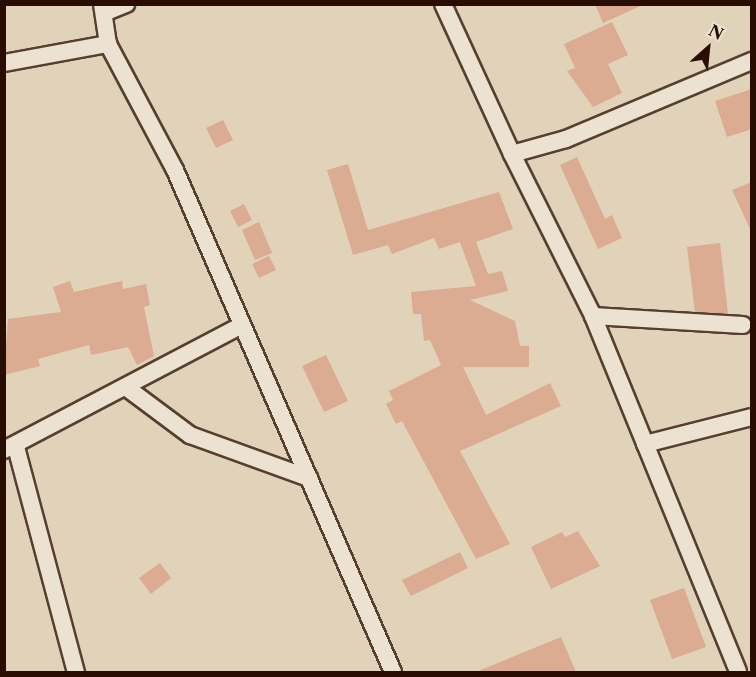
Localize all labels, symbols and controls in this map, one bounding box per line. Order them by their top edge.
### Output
north arrow [678,18,738,78]
text: N [705,20,727,44]

